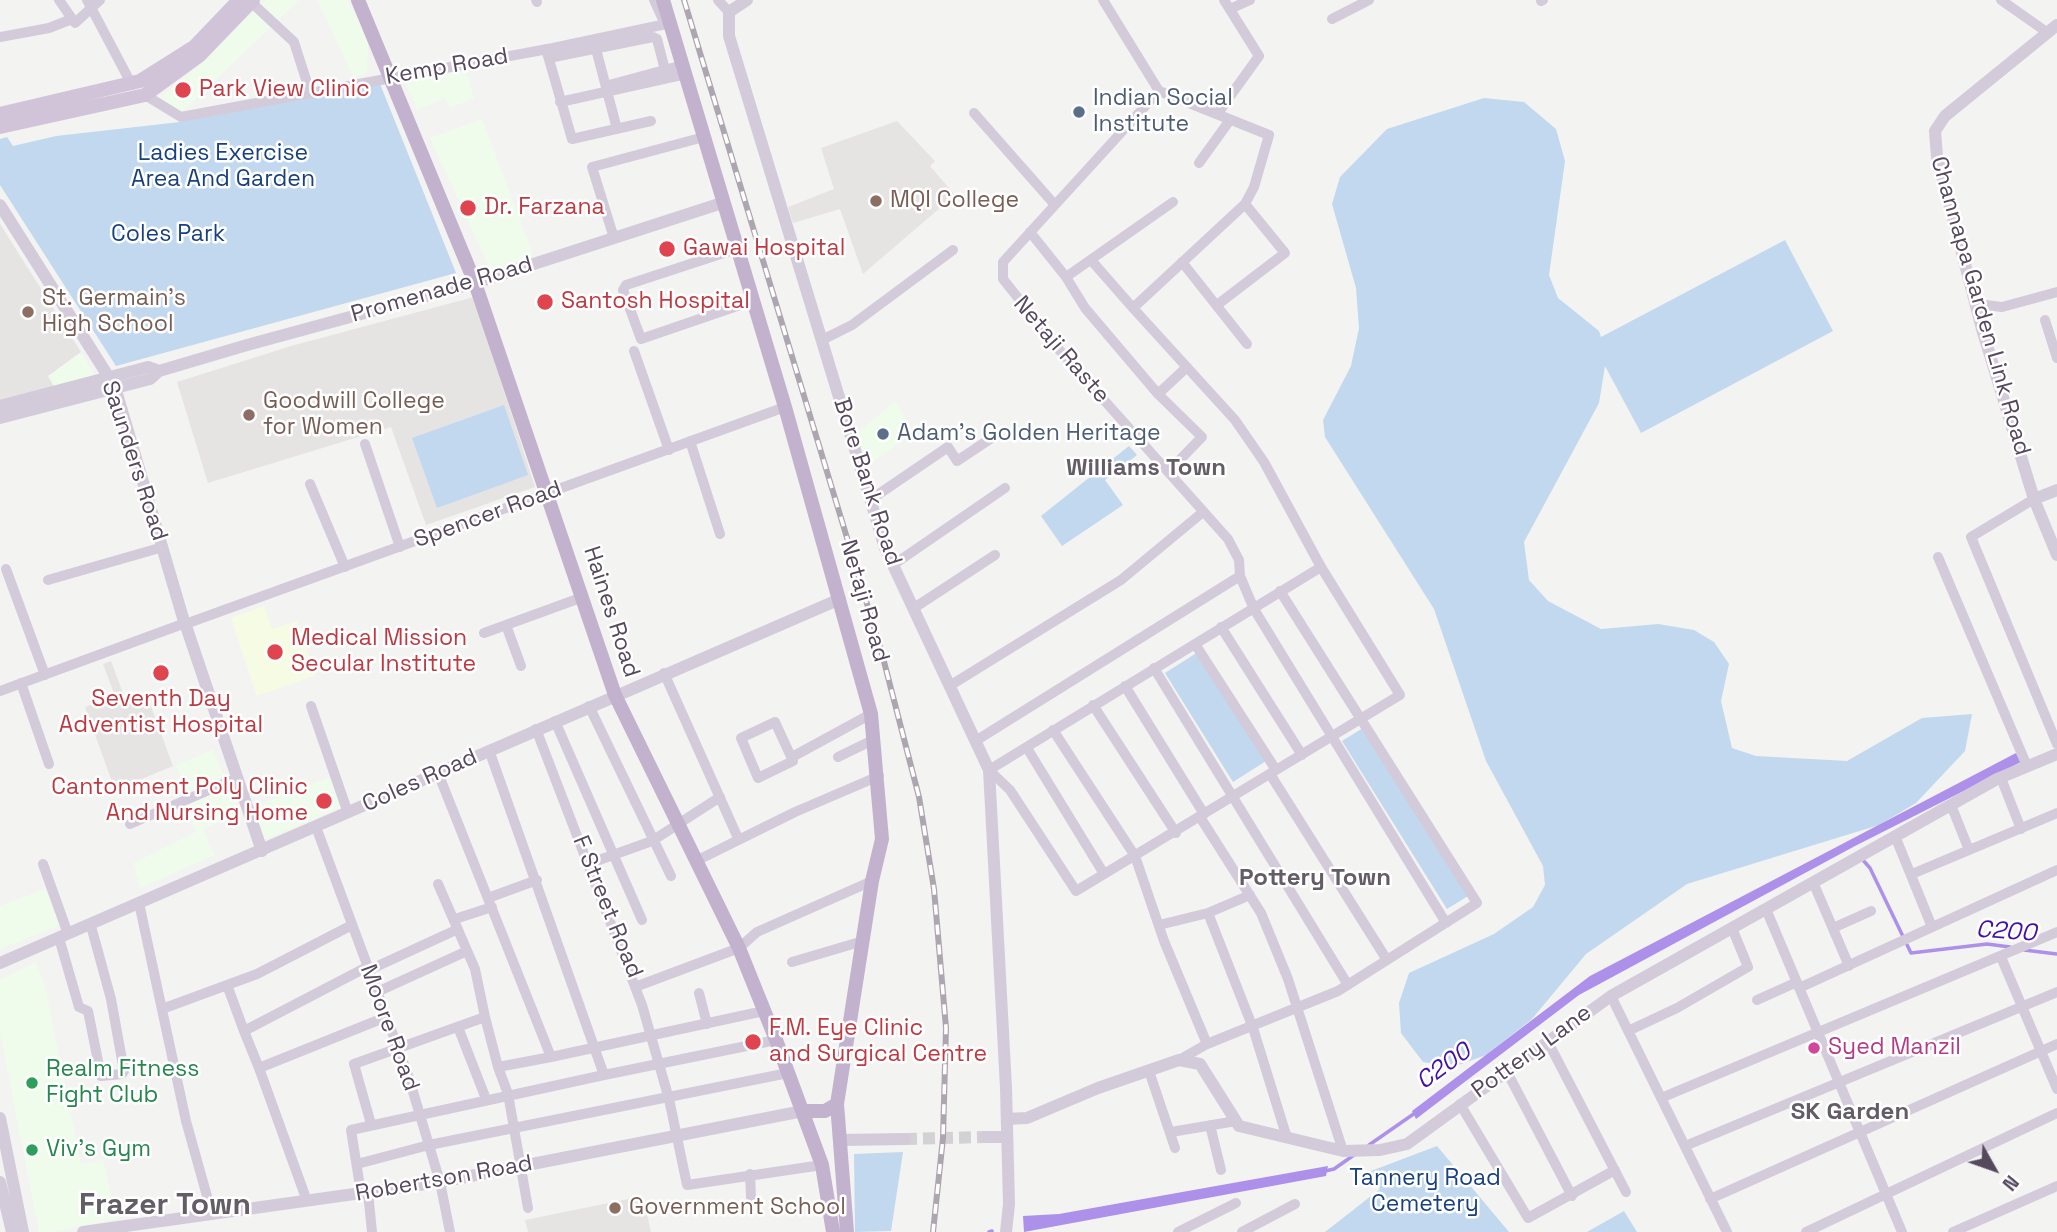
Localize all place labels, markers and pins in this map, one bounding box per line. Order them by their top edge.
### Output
place label: Park View Clinic [199,76,370,104]
marker: Park View Clinic [173,80,193,100]
place label: Indian Social Institute [1093,85,1233,139]
marker: Indian Social Institute [1071,104,1087,120]
place label: MQI College [890,187,1019,215]
marker: MQI College [868,193,884,209]
place label: Dr. Farzana [484,194,605,222]
marker: Dr. Farzana [458,198,478,218]
place label: Gawai Hospital [683,235,845,263]
marker: Gawai Hospital [657,239,677,259]
place label: St. Germain's High School [42,285,186,339]
place label: Santosh Hospital [561,288,750,316]
marker: Santosh Hospital [535,292,555,312]
marker: St. Germain's High School [20,304,36,320]
place label: Goodwill College for Women [263,388,445,442]
marker: Goodwill College for Women [241,407,257,423]
place label: Adam's Golden Heritage [897,420,1161,448]
marker: Adam's Golden Heritage [875,426,891,442]
place label: Medical Mission Secular Institute [291,625,476,679]
marker: Medical Mission Secular Institute [265,642,285,662]
marker: Seventh Day Adventist Hospital [151,663,171,683]
place label: Seventh Day Adventist Hospital [59,686,263,740]
place label: Cantonment Poly Clinic And Nursing Home [51,774,308,828]
marker: Cantonment Poly Clinic And Nursing Home [314,791,334,811]
place label: F.M. Eye Clinic and Surgical Centre [769,1015,987,1069]
marker: F.M. Eye Clinic and Surgical Centre [743,1032,763,1052]
place label: Syed Manzil [1828,1034,1961,1062]
marker: Syed Manzil [1806,1040,1822,1056]
place label: Realm Fitness Fight Club [46,1056,199,1110]
marker: Realm Fitness Fight Club [24,1075,40,1091]
place label: Viv's Gym [46,1136,151,1164]
marker: Viv's Gym [24,1142,40,1158]
place label: Government School [629,1194,846,1222]
marker: Government School [607,1200,623,1216]

